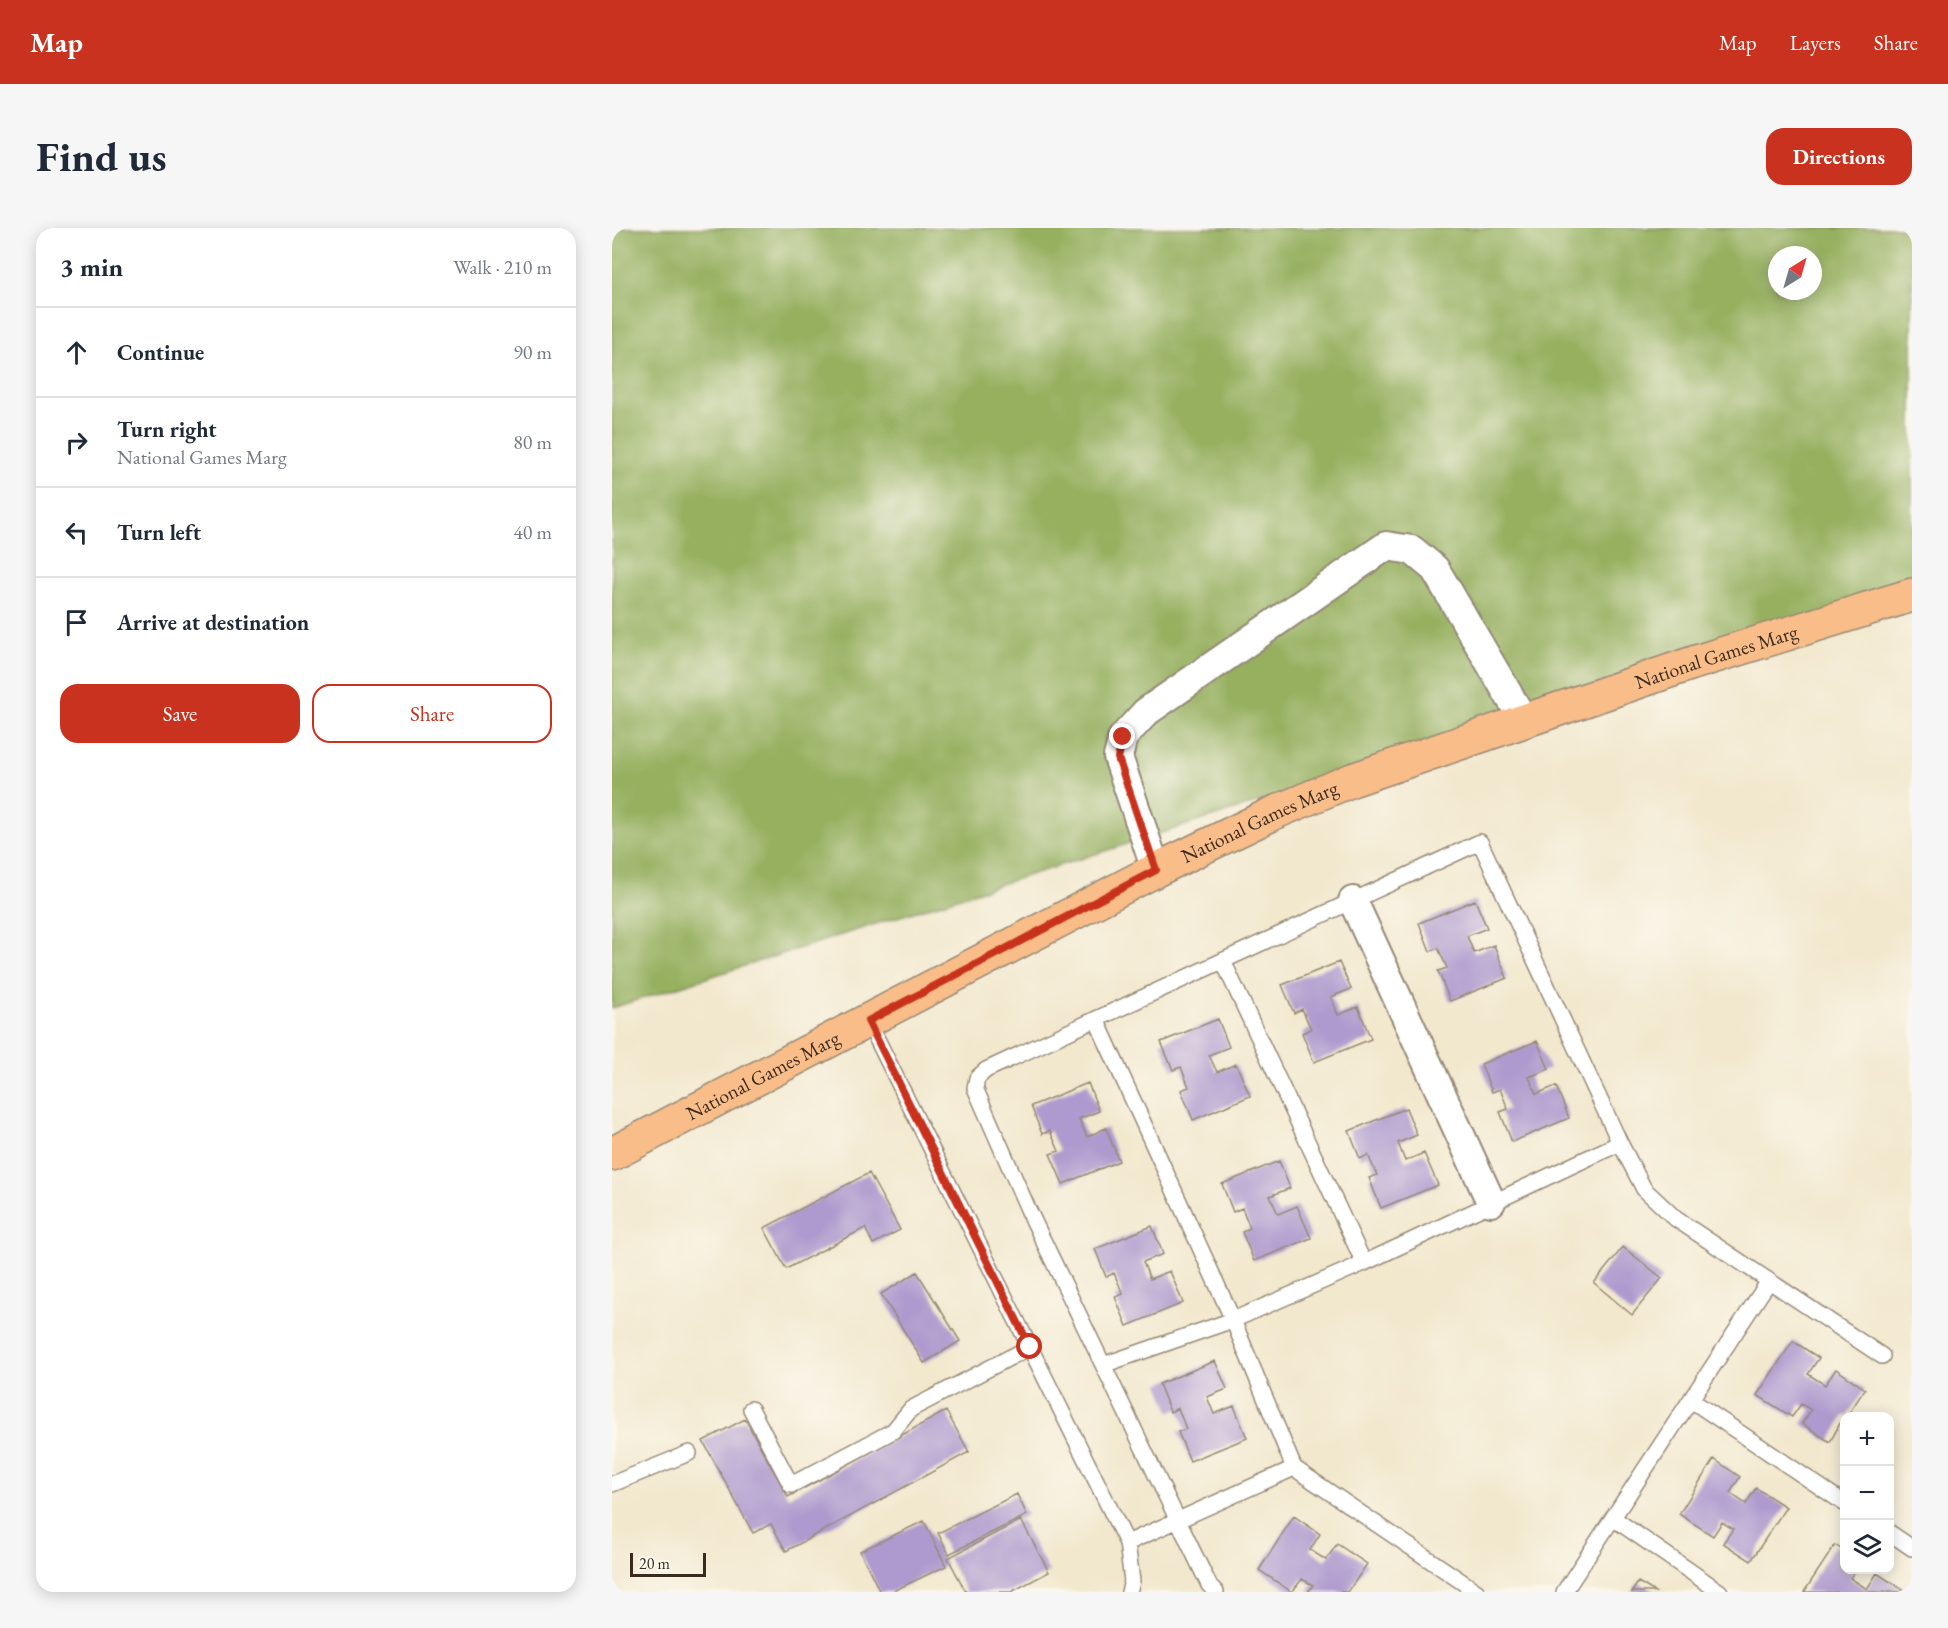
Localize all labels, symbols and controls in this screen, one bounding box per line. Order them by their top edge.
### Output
text: Map [30,24,83,60]
text: Map [1719,29,1757,56]
text: Layers [1790,29,1841,56]
text: Share [1874,29,1918,56]
button: Directions [1766,128,1912,185]
text: Find us [36,129,167,184]
north arrow [1768,246,1822,300]
text: 3 min [60,250,123,284]
text: Walk · 210 m [453,254,552,280]
icon: ahead [60,336,93,369]
text: Continue [117,338,204,367]
text: 90 m [513,339,552,365]
text: Turn right [117,415,216,444]
icon: right [60,426,93,459]
text: 80 m [513,429,552,455]
text: National Games Marg [117,444,287,470]
icon: left [60,516,93,549]
text: Turn left [117,518,201,547]
text: 40 m [513,519,552,545]
icon: arrive [60,606,93,639]
text: Arrive at destination [117,608,309,637]
street label: National Games Marg [1631,618,1801,695]
button: Save [60,684,300,743]
button: Share [312,684,552,743]
route end [1109,723,1135,749]
street label: National Games Marg [1177,774,1342,869]
street label: National Games Marg [681,1024,844,1126]
route start [1016,1333,1042,1359]
map controls [1840,1412,1894,1574]
button: + [1840,1412,1894,1466]
button: − [1840,1466,1894,1520]
button: layers [1840,1520,1894,1574]
scale bar [630,1550,706,1578]
text: 20 m [639,1553,670,1574]

